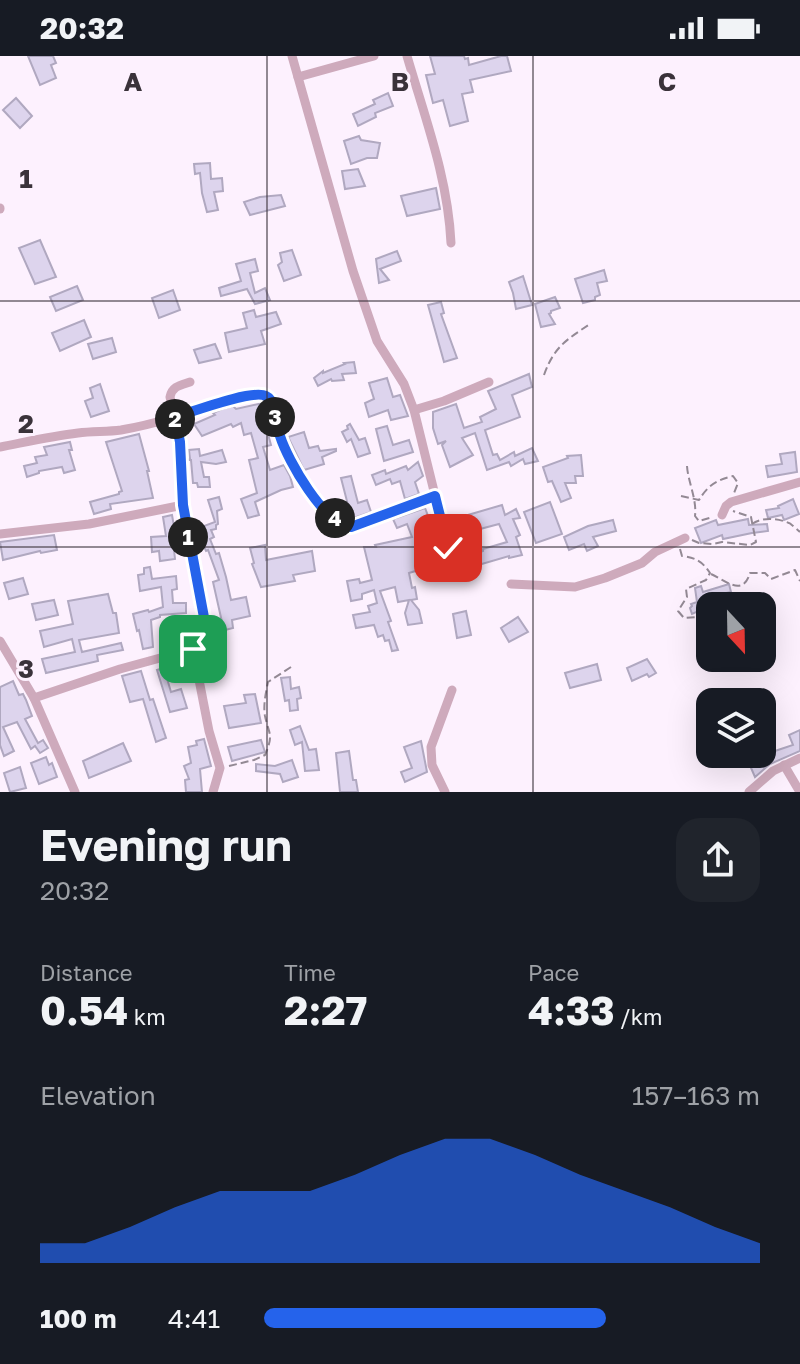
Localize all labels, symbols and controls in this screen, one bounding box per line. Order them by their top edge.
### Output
text: 20:32 [40,10,124,46]
text: A [124,66,143,97]
text: B [391,66,409,97]
text: C [658,66,676,97]
text: 1 [19,163,33,194]
pin: 3 [255,397,295,437]
pin: 2 [155,399,195,439]
text: 3 [268,403,282,430]
text: 2 [168,405,182,432]
text: 2 [18,408,34,439]
pin: 4 [315,498,355,538]
text: 4 [328,504,342,531]
pin [414,514,482,582]
pin: 1 [168,517,208,557]
text: 1 [182,523,194,550]
icon: check [426,526,470,570]
north arrow [696,592,776,672]
map controls [696,592,776,768]
pin [159,615,227,683]
icon: arrive [171,627,215,671]
text: 3 [18,653,34,684]
button: layers [696,688,776,768]
text: Evening run [40,818,292,871]
button: share [676,818,760,902]
text: 20:32 [40,875,109,906]
text: Distance [40,959,132,986]
text: Time [284,959,336,986]
text: Pace [528,959,579,986]
text: 0.54 [40,986,128,1034]
text: 2:27 [284,986,367,1034]
text: 4:33 [528,986,615,1034]
text: km [128,1003,166,1030]
text: /km [615,1003,663,1030]
text: Elevation [40,1080,156,1111]
text: 157–163 m [632,1080,760,1111]
text: 100 m [40,1303,116,1334]
text: 4:41 [168,1303,220,1334]

